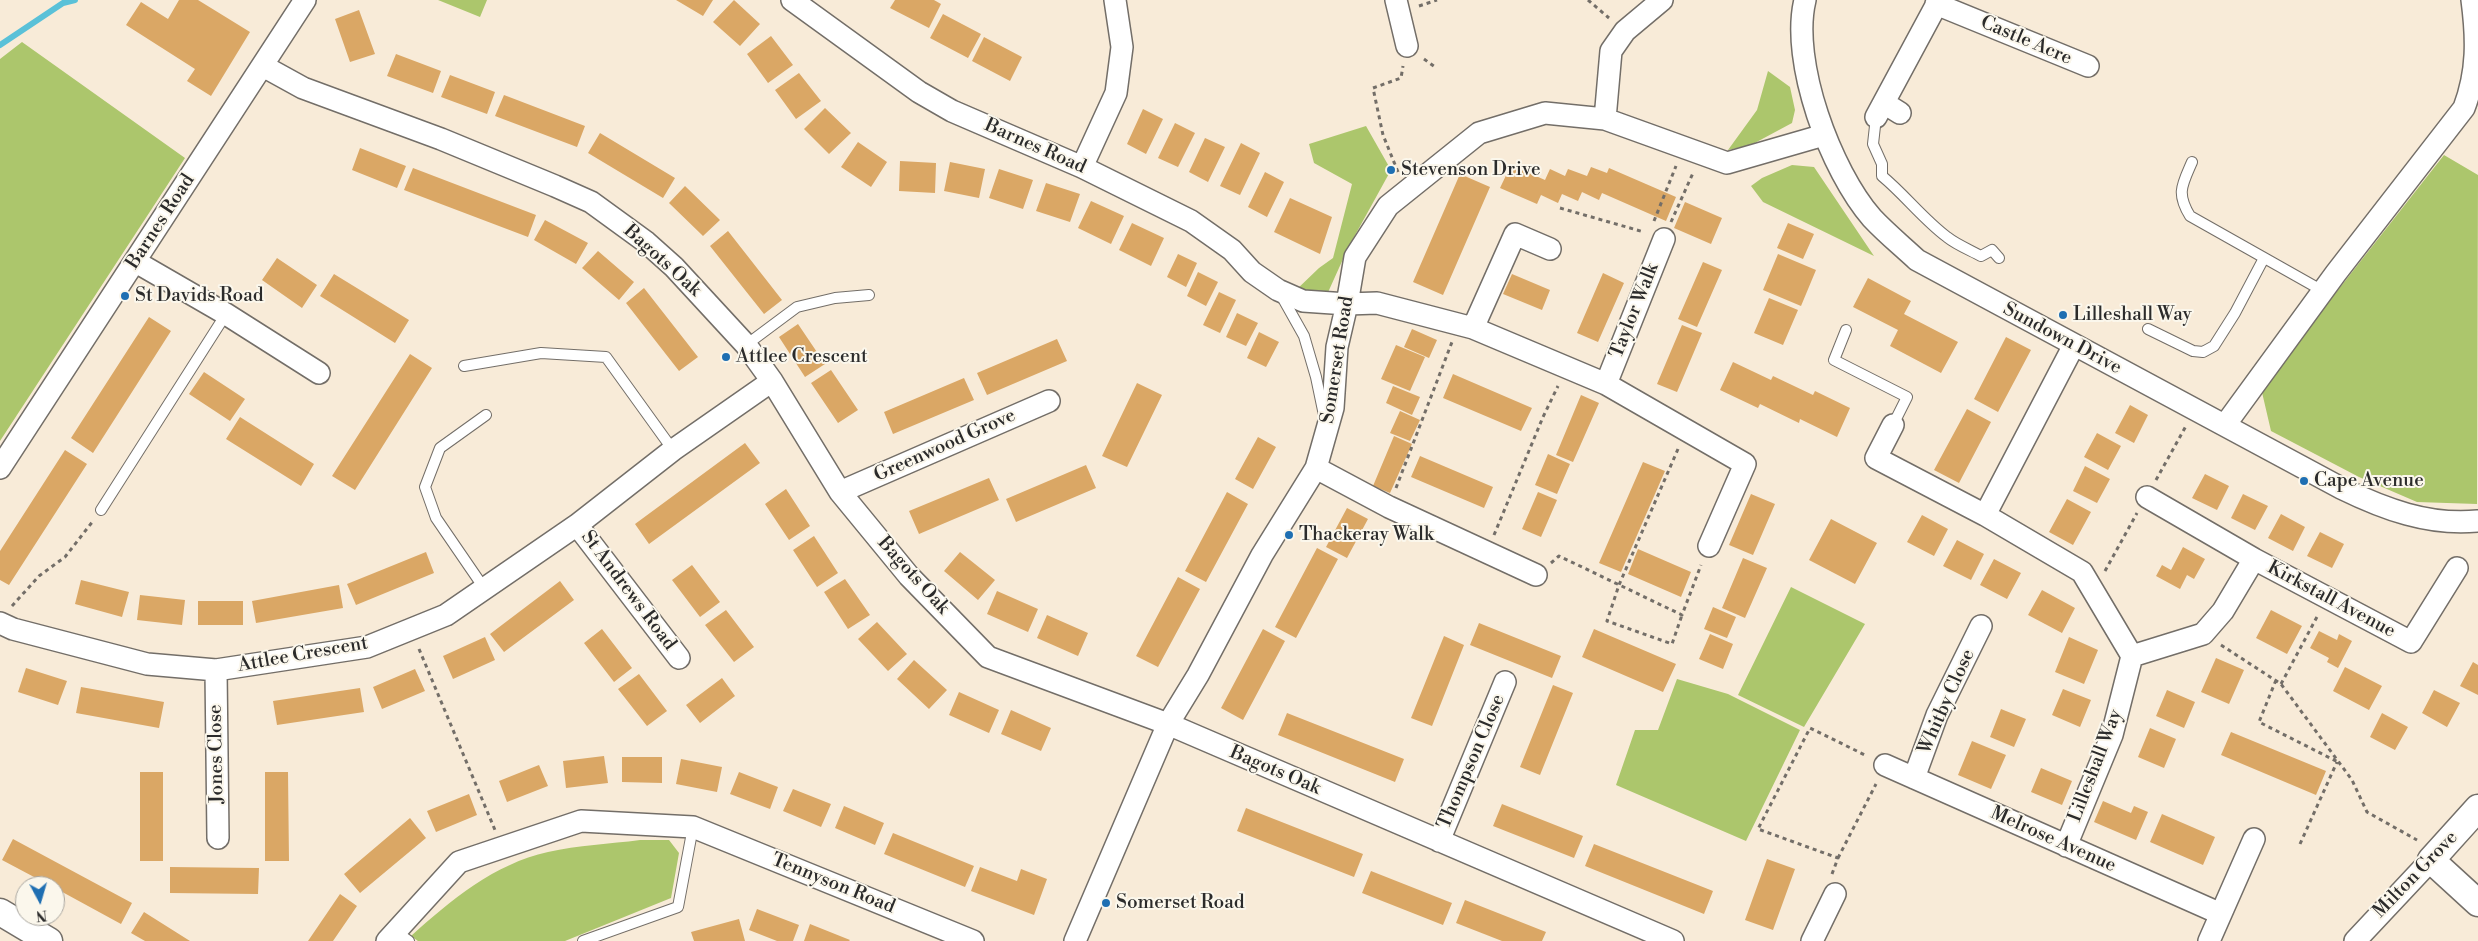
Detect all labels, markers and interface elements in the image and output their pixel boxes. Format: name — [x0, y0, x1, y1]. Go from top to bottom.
street label: Castle Acre — [1977, 12, 2075, 70]
street label: Barnes Road — [981, 114, 1089, 180]
place label: Stevenson Drive — [1401, 159, 1541, 181]
marker: Stevenson Drive — [1385, 164, 1397, 176]
street label: Barnes Road — [122, 170, 200, 274]
street label: Bagots Oak — [618, 220, 706, 302]
street label: Taylor Walk — [1606, 260, 1664, 362]
place label: St Davids Road — [135, 285, 264, 307]
marker: St Davids Road — [119, 290, 131, 302]
street label: Somerset Road — [1317, 295, 1359, 425]
street label: Sundown Drive — [1999, 298, 2125, 380]
place label: Lilleshall Way — [2073, 304, 2192, 326]
marker: Lilleshall Way — [2057, 309, 2069, 321]
place label: Attlee Crescent — [736, 346, 868, 368]
marker: Attlee Crescent — [720, 351, 732, 363]
street label: Greenwood Grove — [871, 405, 1019, 487]
place label: Cape Avenue — [2314, 470, 2424, 492]
marker: Cape Avenue — [2298, 475, 2310, 487]
place label: Thackeray Walk — [1299, 524, 1434, 546]
street label: St Andrews Road — [576, 527, 680, 655]
marker: Thackeray Walk — [1283, 529, 1295, 541]
street label: Bagots Oak — [872, 532, 954, 620]
street label: Kirkstall Avenue — [2263, 557, 2399, 643]
street label: Attlee Crescent — [236, 632, 370, 678]
street label: Whitby Close — [1914, 646, 1980, 758]
street label: Thompson Close — [1433, 691, 1511, 833]
street label: Jones Close — [205, 704, 229, 804]
street label: Lilleshall Way — [2064, 706, 2128, 826]
street label: Bagots Oak — [1226, 742, 1324, 800]
street label: Melrose Avenue — [1987, 802, 2119, 878]
street label: Milton Grove — [2369, 827, 2463, 923]
street label: Tennyson Road — [768, 849, 898, 919]
north arrow — [15, 876, 65, 926]
place label: Somerset Road — [1116, 892, 1245, 914]
marker: Somerset Road — [1100, 897, 1112, 909]
text: N — [35, 905, 48, 924]

